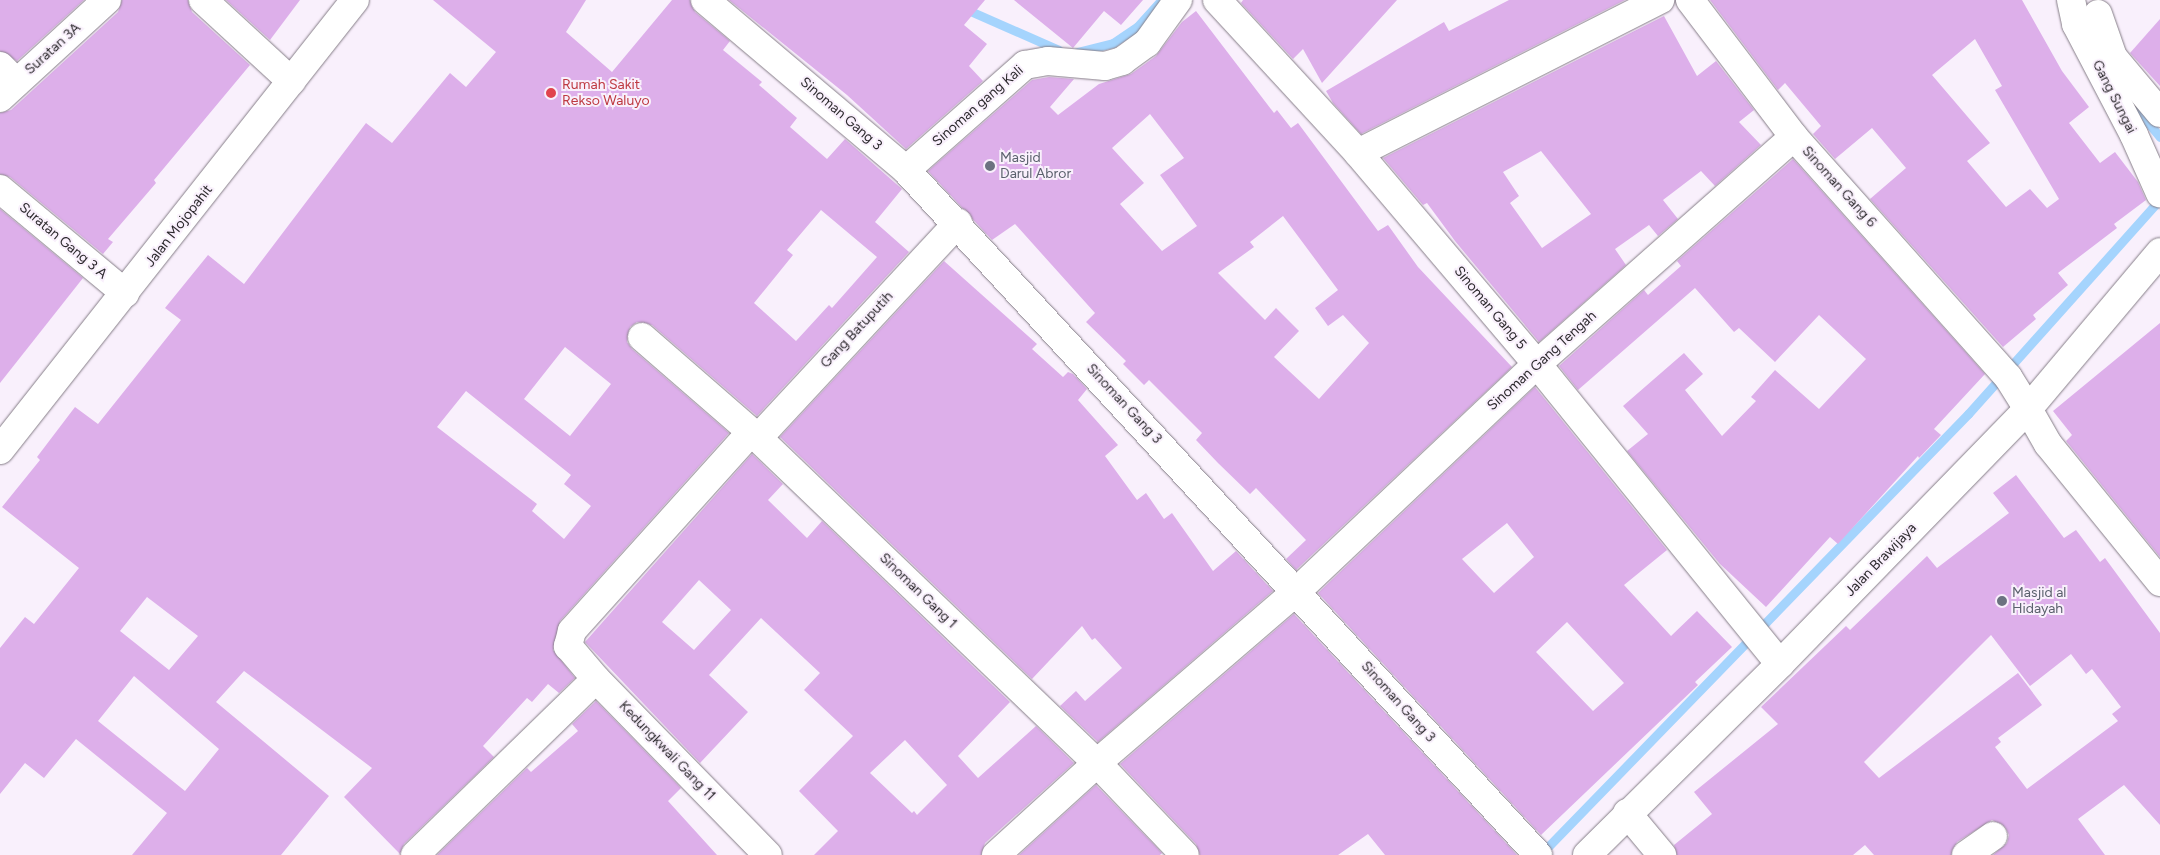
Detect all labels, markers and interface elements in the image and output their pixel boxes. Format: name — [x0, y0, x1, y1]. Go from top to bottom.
street label: Suratan 3A — [22, 20, 84, 78]
street label: Gang Sungai — [2088, 58, 2140, 136]
street label: Sinoman gang Kali — [929, 62, 1027, 150]
street label: Sinoman Gang 3 — [797, 74, 885, 154]
place label: Rumah Sakit Rekso Waluyo — [562, 77, 650, 110]
marker: Rumah Sakit Rekso Waluyo — [544, 86, 558, 100]
street label: Sinoman Gang 6 — [1798, 143, 1880, 231]
place label: Masjid Darul Abror — [1000, 150, 1071, 182]
marker: Masjid Darul Abror — [984, 160, 996, 172]
street label: Jalan Mojopahit — [142, 182, 216, 270]
street label: Suratan Gang 3 A — [16, 199, 110, 283]
street label: Sinoman Gang 5 — [1450, 263, 1530, 353]
street label: Gang Batuputih — [817, 288, 897, 372]
street label: Sinoman Gang Tengah — [1484, 308, 1600, 414]
street label: Sinoman Gang 3 — [1083, 361, 1165, 447]
street label: Jalan Brawijaya — [1842, 520, 1920, 600]
street label: Sinoman Gang 1 — [876, 550, 960, 632]
place label: Masjid al Hidayah — [2012, 585, 2066, 618]
marker: Masjid al Hidayah — [1996, 595, 2008, 607]
street label: Sinoman Gang 3 — [1357, 658, 1439, 746]
street label: Kedungkwali Gang 11 — [615, 698, 719, 804]

